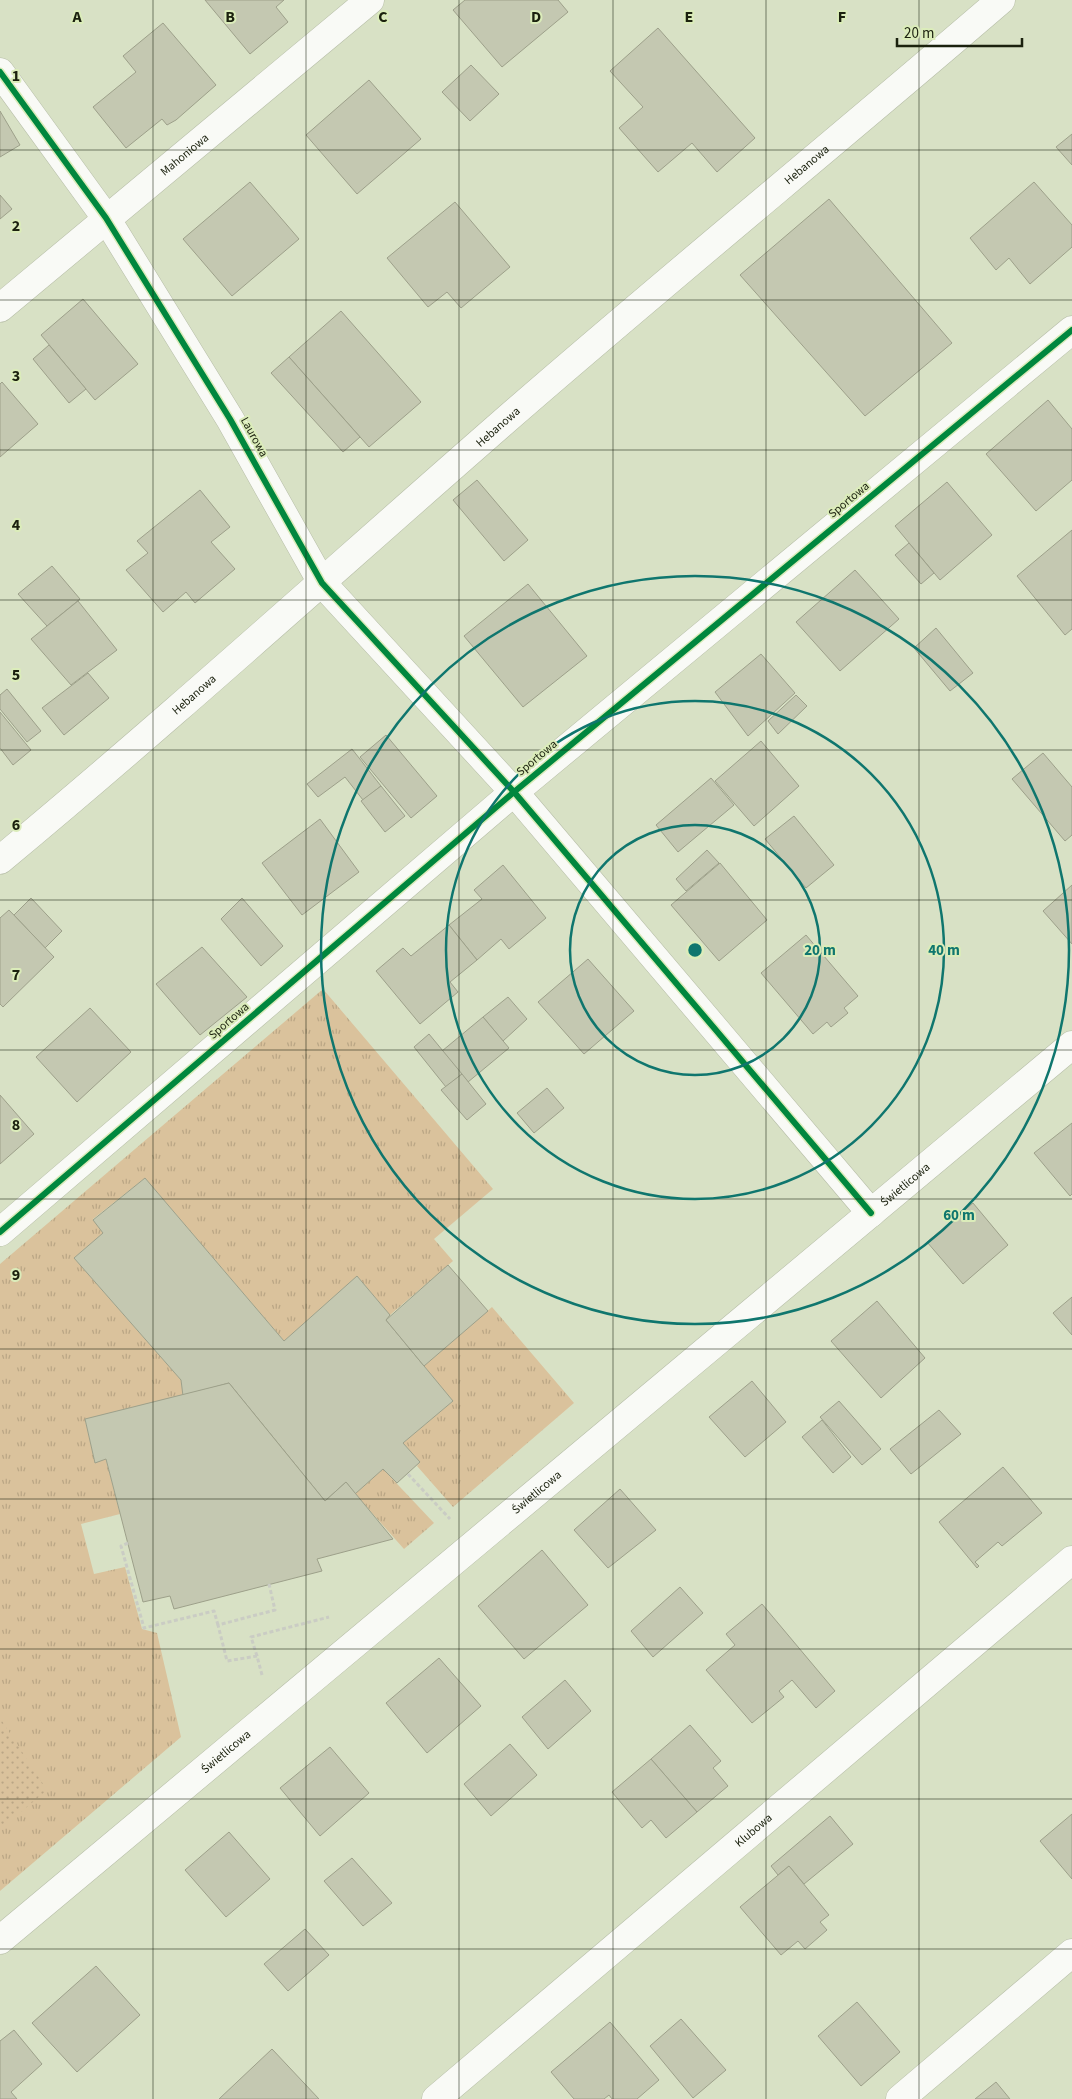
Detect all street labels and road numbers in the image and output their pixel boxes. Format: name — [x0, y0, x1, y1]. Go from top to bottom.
street label: Mahoniowa — [157, 129, 212, 180]
street label: Hebanowa — [781, 141, 833, 189]
street label: Hebanowa — [472, 403, 524, 451]
street label: Laurowa — [236, 414, 272, 460]
street label: Sportowa — [825, 478, 873, 522]
street label: Hebanowa — [168, 670, 220, 719]
street label: Sportowa — [513, 736, 561, 780]
street label: Sportowa — [205, 999, 253, 1043]
street label: Świetlicowa — [876, 1159, 934, 1210]
street label: Świetlicowa — [508, 1466, 565, 1518]
street label: Świetlicowa — [197, 1726, 254, 1777]
street label: Klubowa — [731, 1809, 776, 1851]

